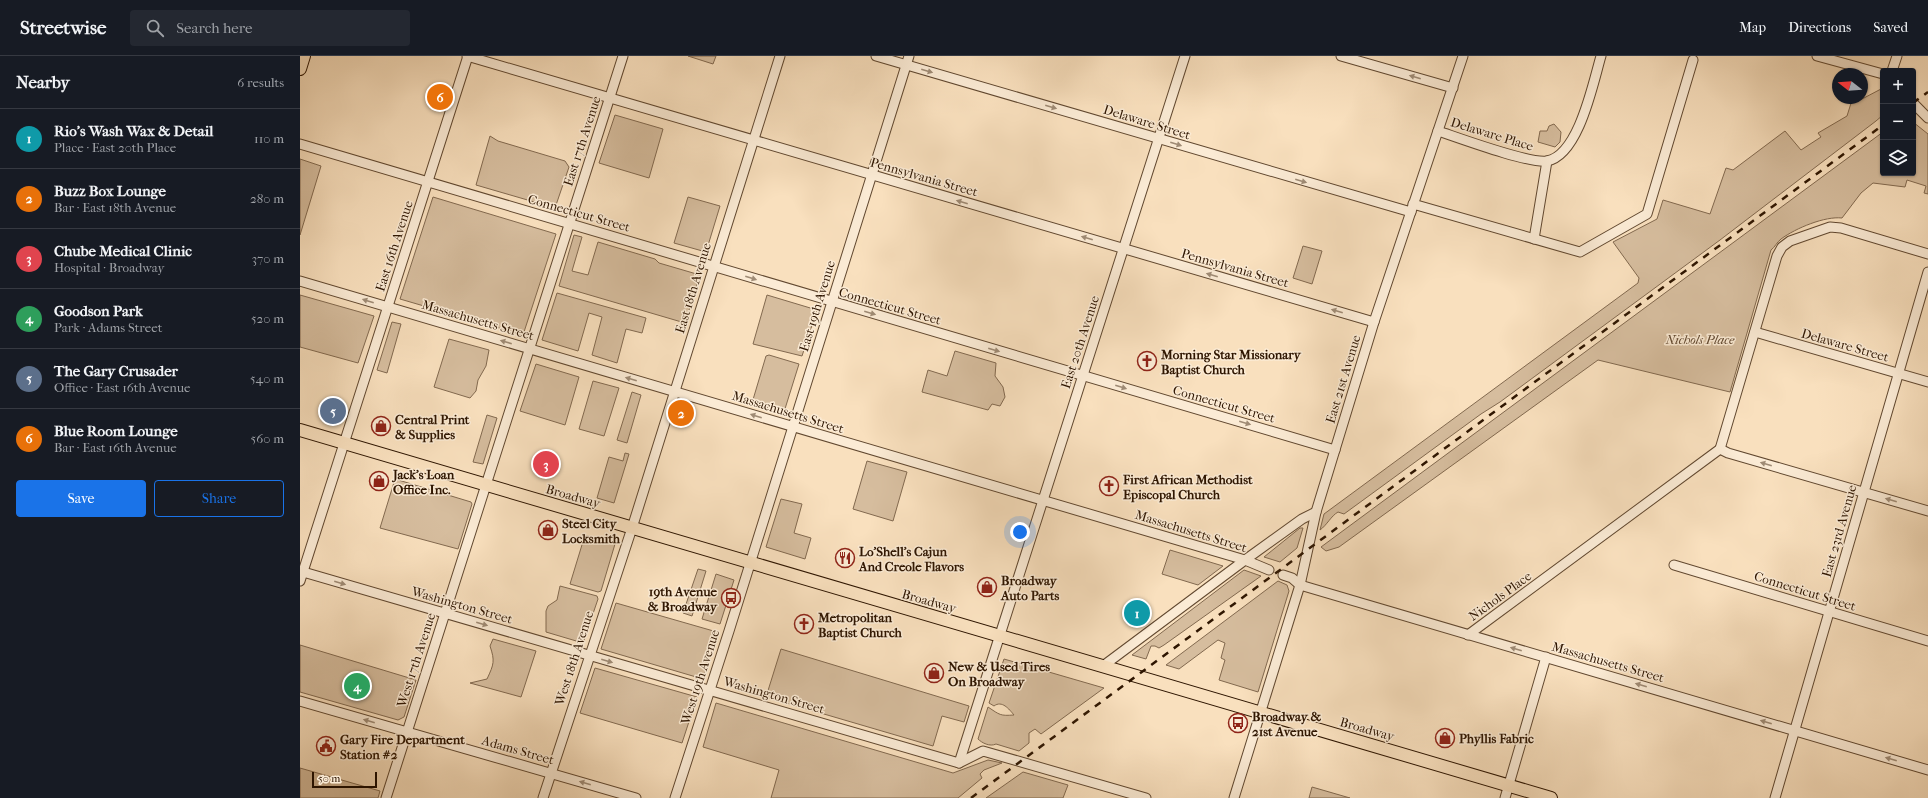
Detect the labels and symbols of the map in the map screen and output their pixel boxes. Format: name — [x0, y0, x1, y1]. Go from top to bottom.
one-way arrow — [921, 68, 933, 74]
north arrow — [1832, 68, 1868, 104]
one-way arrow — [1409, 74, 1421, 80]
pin: 6 — [427, 82, 453, 112]
street label: East 17th Avenue — [560, 94, 604, 188]
street label: Delaware Street — [1102, 102, 1193, 142]
one-way arrow — [1045, 105, 1058, 111]
street label: Delaware Place — [1449, 114, 1536, 154]
one-way arrow — [1171, 141, 1183, 147]
street label: Pennsylvania Street — [869, 154, 980, 200]
one-way arrow — [1295, 178, 1307, 184]
street label: Connecticut Street — [526, 191, 632, 235]
street label: East 16th Avenue — [372, 198, 416, 293]
one-way arrow — [956, 199, 968, 205]
one-way arrow — [1081, 235, 1093, 241]
street label: East 18th Avenue — [672, 240, 714, 335]
street label: Pennsylvania Street — [1180, 245, 1291, 291]
street label: East 19th Avenue — [796, 258, 838, 353]
one-way arrow — [1206, 272, 1218, 278]
one-way arrow — [745, 275, 757, 281]
street label: Connecticut Street — [837, 284, 943, 328]
street label: East 20th Avenue — [1058, 293, 1102, 390]
street label: Massachusetts Street — [420, 297, 536, 343]
one-way arrow — [362, 298, 374, 304]
one-way arrow — [1331, 308, 1343, 314]
one-way arrow — [864, 310, 876, 316]
street label: Delaware Street — [1800, 325, 1891, 365]
street label: East 21st Avenue — [1322, 332, 1364, 425]
park label: Nichols Place — [1665, 332, 1735, 347]
one-way arrow — [500, 339, 512, 345]
one-way arrow — [989, 347, 1001, 353]
place label: Morning Star Missionary Baptist Church — [1160, 347, 1302, 378]
church icon: Morning Star Missionary Baptist Church — [1136, 350, 1158, 372]
one-way arrow — [625, 376, 637, 382]
street label: Connecticut Street — [1171, 382, 1277, 426]
one-way arrow — [1115, 384, 1127, 390]
street label: Massachusetts Street — [730, 388, 846, 436]
pin: 5 — [320, 396, 346, 426]
pin: 2 — [668, 398, 694, 428]
place label: Central Print & Supplies — [395, 412, 470, 443]
one-way arrow — [749, 413, 761, 419]
shop icon: Central Print & Supplies — [370, 415, 392, 437]
one-way arrow — [1239, 421, 1251, 427]
pin: 3 — [533, 449, 559, 479]
one-way arrow — [1759, 461, 1771, 467]
place label: Jack's Loan Office Inc. — [391, 467, 455, 497]
shop icon: Jack's Loan Office Inc. — [368, 470, 390, 492]
place label: First African Methodist Episcopal Church — [1122, 472, 1253, 503]
church icon: First African Methodist Episcopal Church — [1098, 475, 1120, 497]
street label: Broadway — [544, 481, 603, 511]
street label: East 23rd Avenue — [1819, 483, 1860, 579]
one-way arrow — [1884, 497, 1896, 503]
street label: Massachusetts Street — [1133, 507, 1249, 555]
place label: Steel City Locksmith — [562, 516, 621, 546]
shop icon: Steel City Locksmith — [537, 519, 559, 541]
your location — [1010, 522, 1030, 542]
place label: Lo'Shell's Cajun And Creole Flavors — [858, 544, 964, 574]
restaurant icon: Lo'Shell's Cajun And Creole Flavors — [834, 547, 856, 569]
street label: Nichols Place — [1466, 568, 1535, 624]
street label: Connecticut Street — [1752, 568, 1858, 614]
place label: Broadway Auto Parts — [1000, 573, 1060, 603]
shop icon: Broadway Auto Parts — [976, 576, 998, 598]
one-way arrow — [335, 580, 347, 586]
street label: Washington Street — [409, 583, 515, 627]
place label: 19th Avenue & Broadway — [648, 584, 718, 615]
street label: Broadway — [900, 586, 959, 616]
bus stop icon: 19th Avenue & Broadway — [720, 587, 742, 609]
pin: 1 — [1124, 598, 1150, 628]
street label: West 18th Avenue — [551, 608, 597, 708]
street label: West 17th Avenue — [393, 610, 438, 710]
place label: Metropolitan Baptist Church — [817, 610, 903, 641]
church icon: Metropolitan Baptist Church — [793, 613, 815, 635]
one-way arrow — [476, 621, 488, 627]
street label: West 19th Avenue — [677, 627, 723, 727]
street label: Massachusetts Street — [1550, 639, 1666, 685]
one-way arrow — [1510, 646, 1522, 652]
one-way arrow — [600, 658, 613, 664]
place label: New & Used Tires On Broadway — [948, 659, 1050, 690]
shop icon: New & Used Tires On Broadway — [923, 662, 945, 684]
pin: 4 — [344, 671, 370, 701]
street label: Washington Street — [721, 673, 827, 717]
one-way arrow — [1635, 682, 1647, 688]
place label: Broadway & 21st Avenue — [1252, 709, 1322, 739]
bus stop icon: Broadway & 21st Avenue — [1227, 712, 1249, 734]
street label: Broadway — [1338, 714, 1397, 744]
one-way arrow — [363, 718, 375, 724]
one-way arrow — [1760, 719, 1772, 725]
shop icon: Phyllis Fabric — [1434, 727, 1456, 749]
place label: Phyllis Fabric — [1459, 731, 1534, 747]
place label: Gary Fire Department Station #2 — [340, 732, 465, 762]
street label: Adams Street — [479, 732, 556, 768]
public building icon: Gary Fire Department Station #2 — [315, 735, 337, 757]
one-way arrow — [1884, 756, 1896, 762]
scale bar — [312, 770, 377, 789]
one-way arrow — [579, 780, 591, 786]

